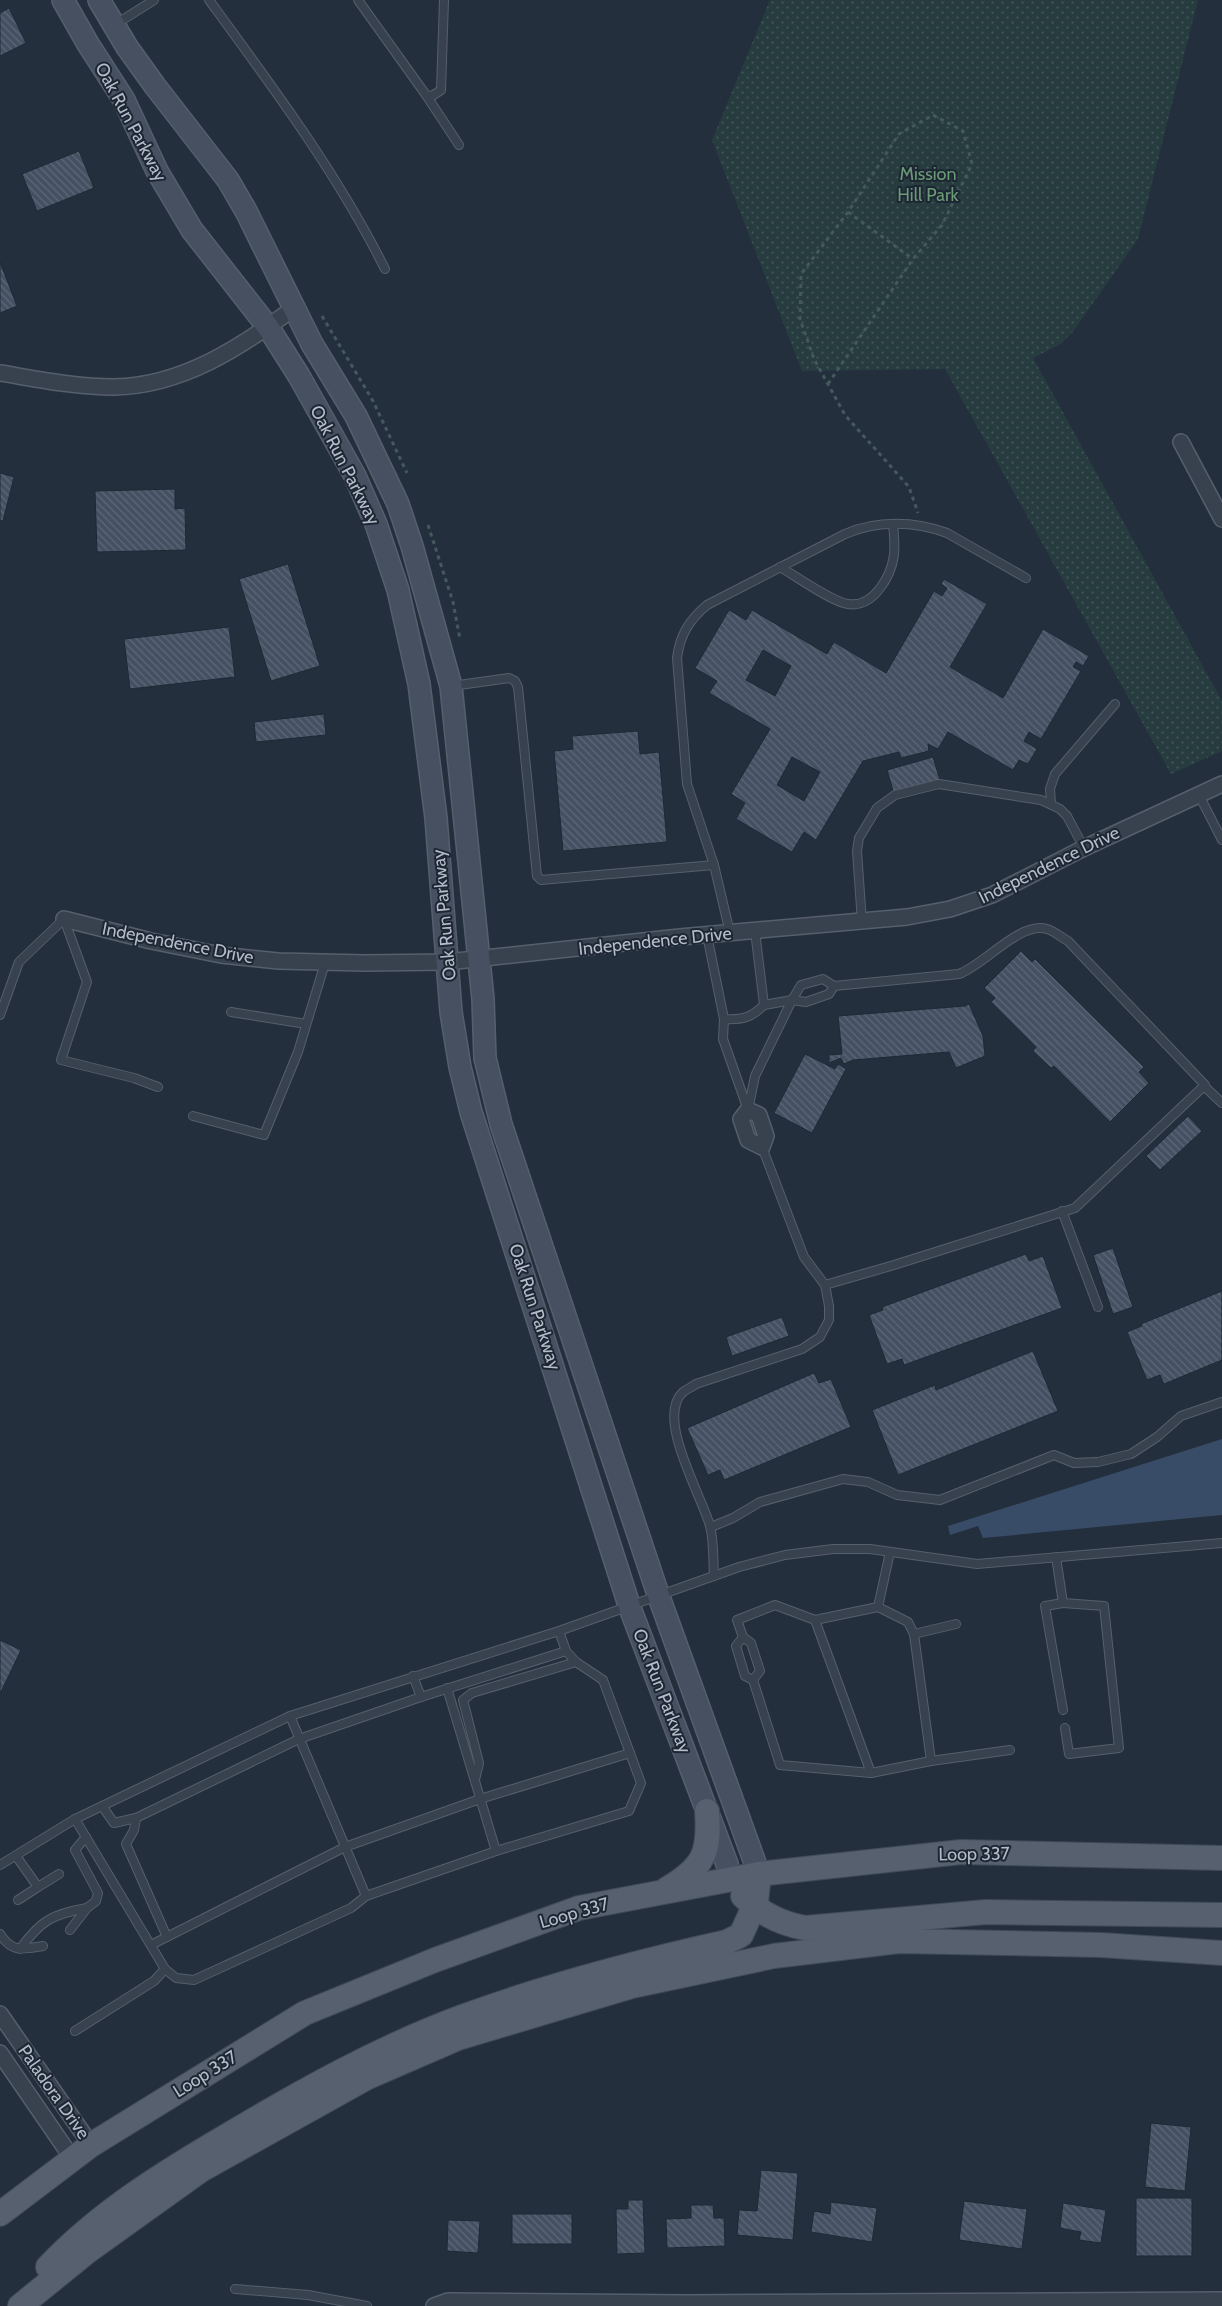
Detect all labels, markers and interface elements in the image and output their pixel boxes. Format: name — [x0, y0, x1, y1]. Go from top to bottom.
street label: Oak Run Parkway — [90, 59, 172, 185]
park label: Mission Hill Park — [897, 163, 960, 206]
street label: Oak Run Parkway — [305, 401, 385, 529]
street label: Independence Drive — [975, 821, 1123, 909]
street label: Oak Run Parkway — [427, 849, 461, 981]
street label: Independence Drive — [100, 918, 256, 968]
street label: Independence Drive — [577, 922, 733, 960]
street label: Oak Run Parkway — [504, 1241, 566, 1373]
street label: Oak Run Parkway — [628, 1626, 696, 1756]
street label: Loop 337 — [938, 1842, 1010, 1866]
street label: Loop 337 — [537, 1893, 611, 1933]
street label: Paladora Drive — [13, 2041, 95, 2143]
street label: Loop 337 — [169, 2046, 241, 2102]

